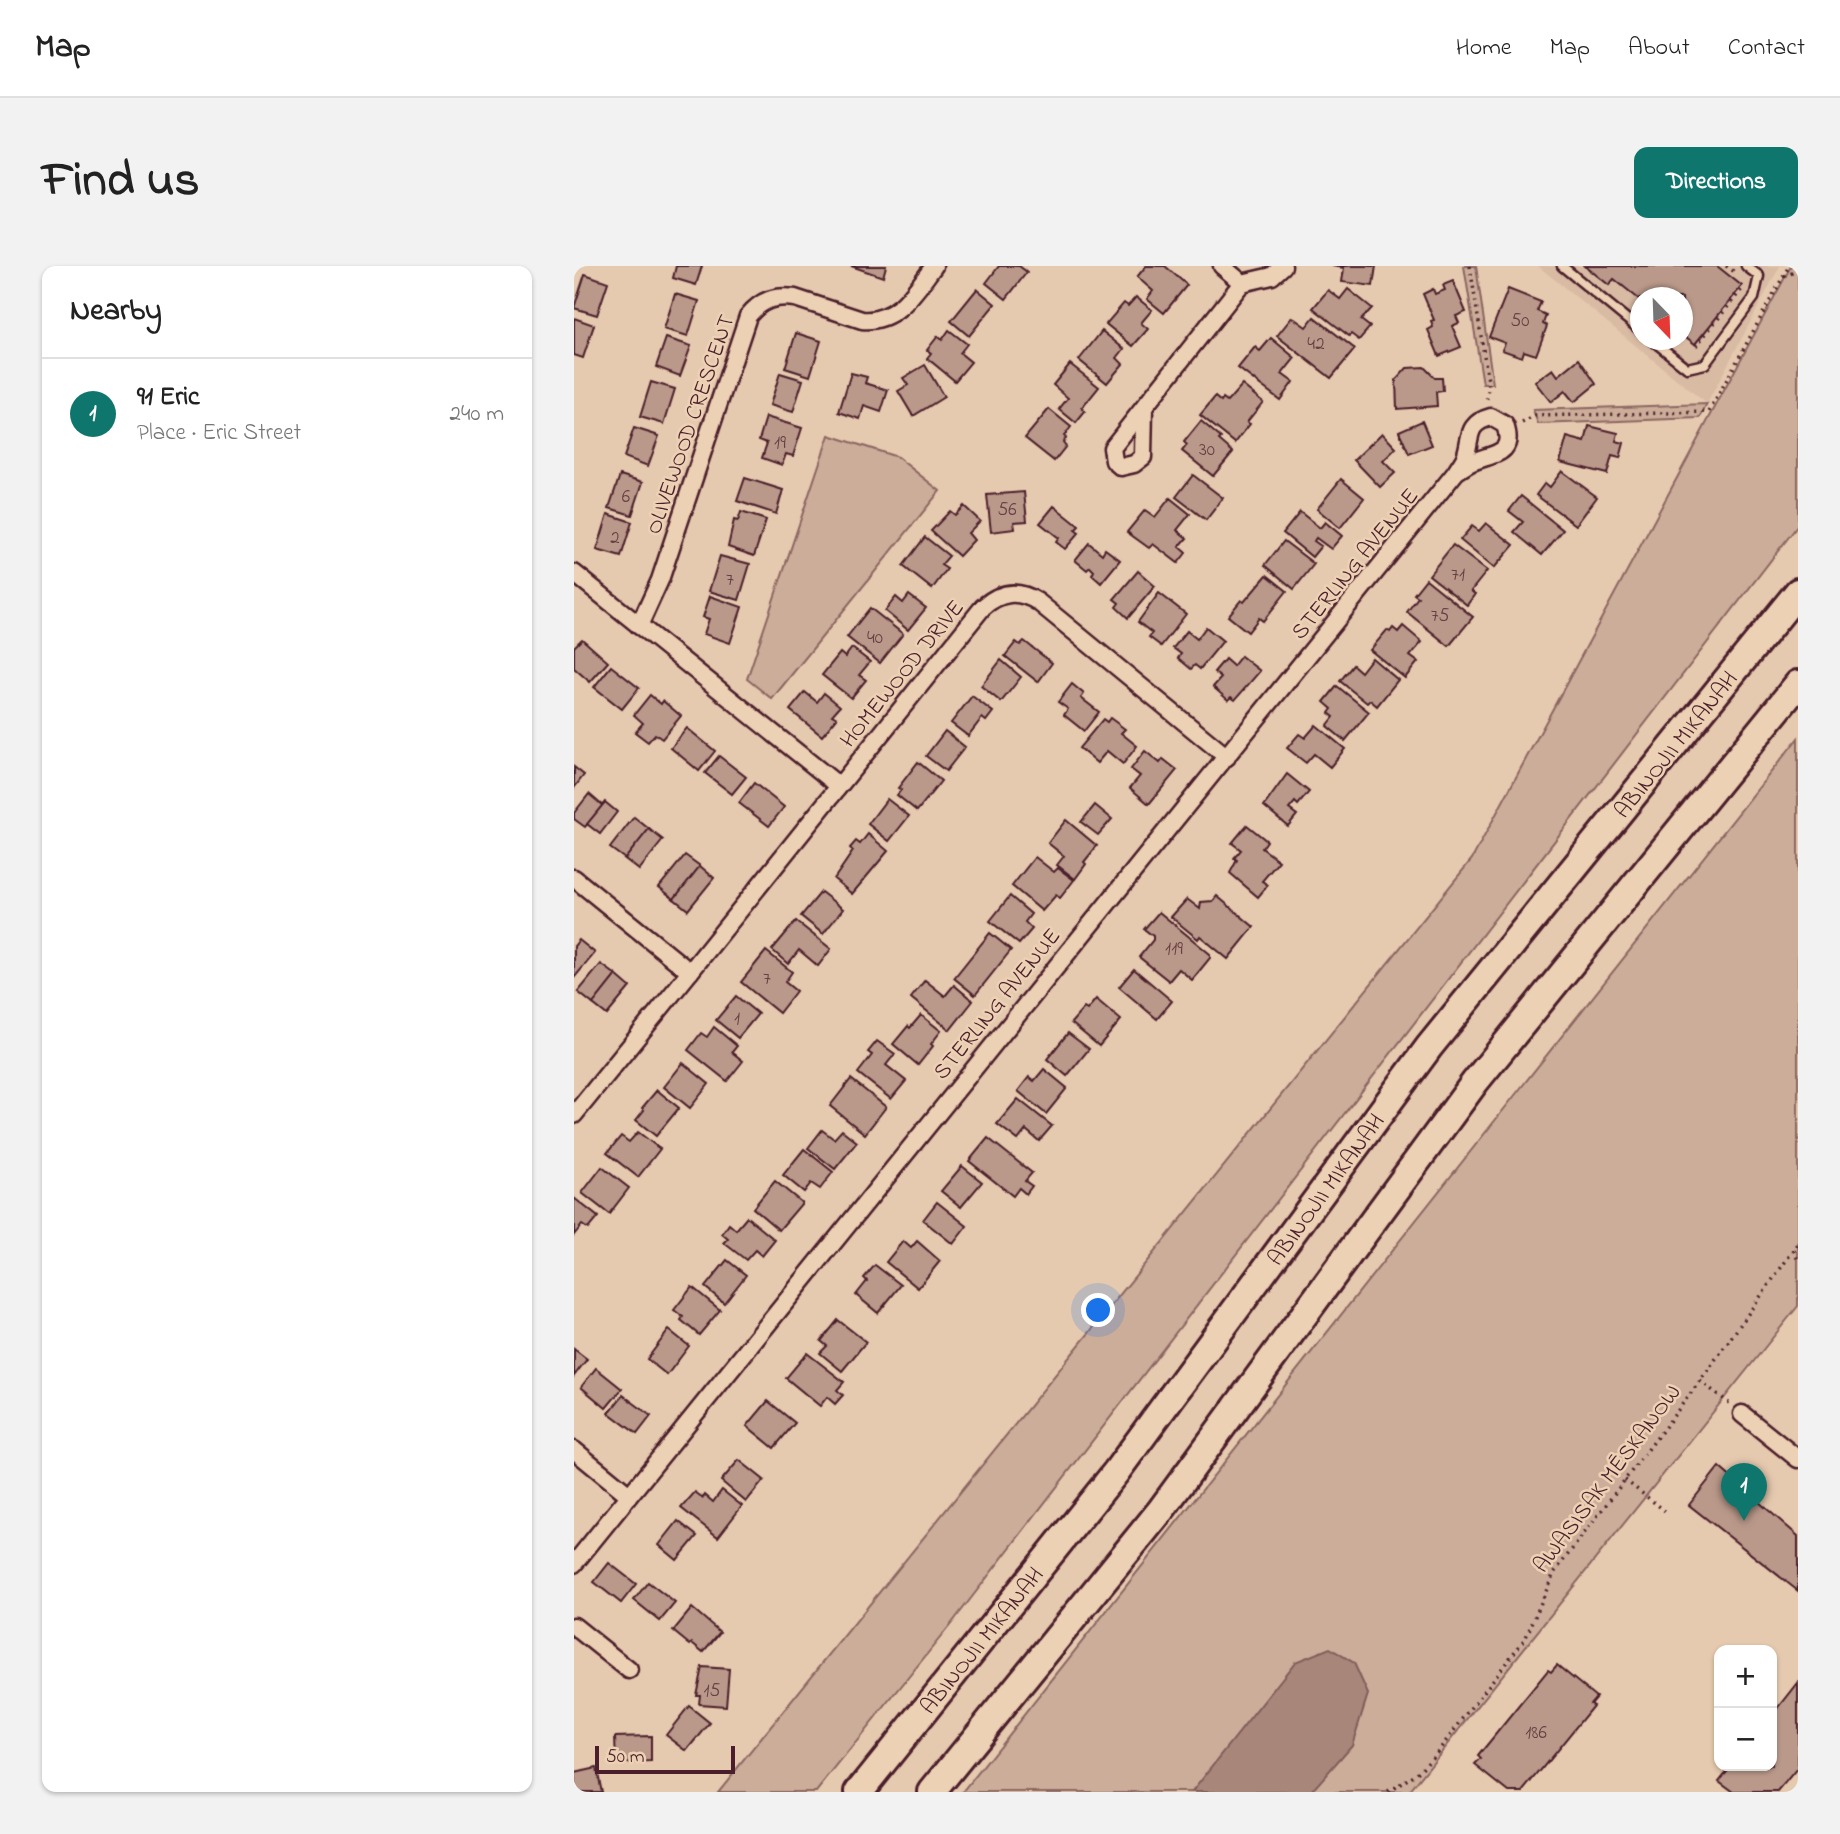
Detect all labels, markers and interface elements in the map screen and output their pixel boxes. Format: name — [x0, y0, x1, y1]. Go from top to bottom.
text: Map — [35, 24, 91, 72]
text: Home — [1456, 31, 1512, 66]
text: Map — [1550, 31, 1590, 66]
text: About — [1628, 31, 1690, 66]
text: Contact — [1728, 31, 1805, 66]
text: Find us — [42, 146, 199, 218]
button: Directions — [1634, 147, 1798, 218]
north arrow — [1630, 287, 1693, 350]
text: Nearby — [70, 290, 162, 334]
house number: 50 — [1510, 308, 1530, 335]
street label: OLIVEWOOD CRESCENT — [638, 310, 744, 539]
house number: 42 — [1307, 331, 1325, 358]
text: 91 Eric — [137, 379, 200, 417]
text: 1 — [89, 398, 97, 431]
text: 240 m — [450, 398, 504, 431]
text: Place · Eric Street — [137, 417, 301, 450]
house number: 19 — [774, 430, 786, 457]
house number: 30 — [1199, 437, 1215, 464]
street label: STERLING AVENUE — [1284, 481, 1428, 648]
house number: 6 — [622, 484, 630, 511]
house number: 56 — [997, 497, 1017, 524]
house number: 2 — [610, 525, 620, 552]
house number: 71 — [1451, 562, 1465, 589]
house number: 7 — [726, 567, 734, 594]
street label: HOMEWOOD DRIVE — [833, 593, 973, 756]
house number: 75 — [1431, 603, 1449, 630]
house number: 40 — [867, 625, 883, 652]
street label: ABINOJII MIKANAH — [1607, 665, 1747, 826]
street label: STERLING AVENUE — [926, 921, 1070, 1088]
house number: 119 — [1165, 936, 1183, 963]
house number: 7 — [763, 966, 771, 993]
house number: 1 — [734, 1006, 740, 1033]
street label: ABINOJII MIKANAH — [1260, 1107, 1394, 1273]
your location — [1081, 1293, 1115, 1327]
street label: AWASISAK MĒSKANOW — [1526, 1378, 1690, 1581]
pin: 1 — [1721, 1463, 1767, 1521]
street label: ABINOJII MIKANAH — [913, 1561, 1053, 1722]
map controls — [1714, 1645, 1777, 1771]
button: + — [1714, 1645, 1777, 1708]
house number: 15 — [704, 1678, 721, 1705]
button: − — [1714, 1708, 1777, 1771]
house number: 186 — [1525, 1720, 1547, 1747]
scale bar — [595, 1743, 735, 1775]
text: 50 m — [606, 1744, 645, 1771]

